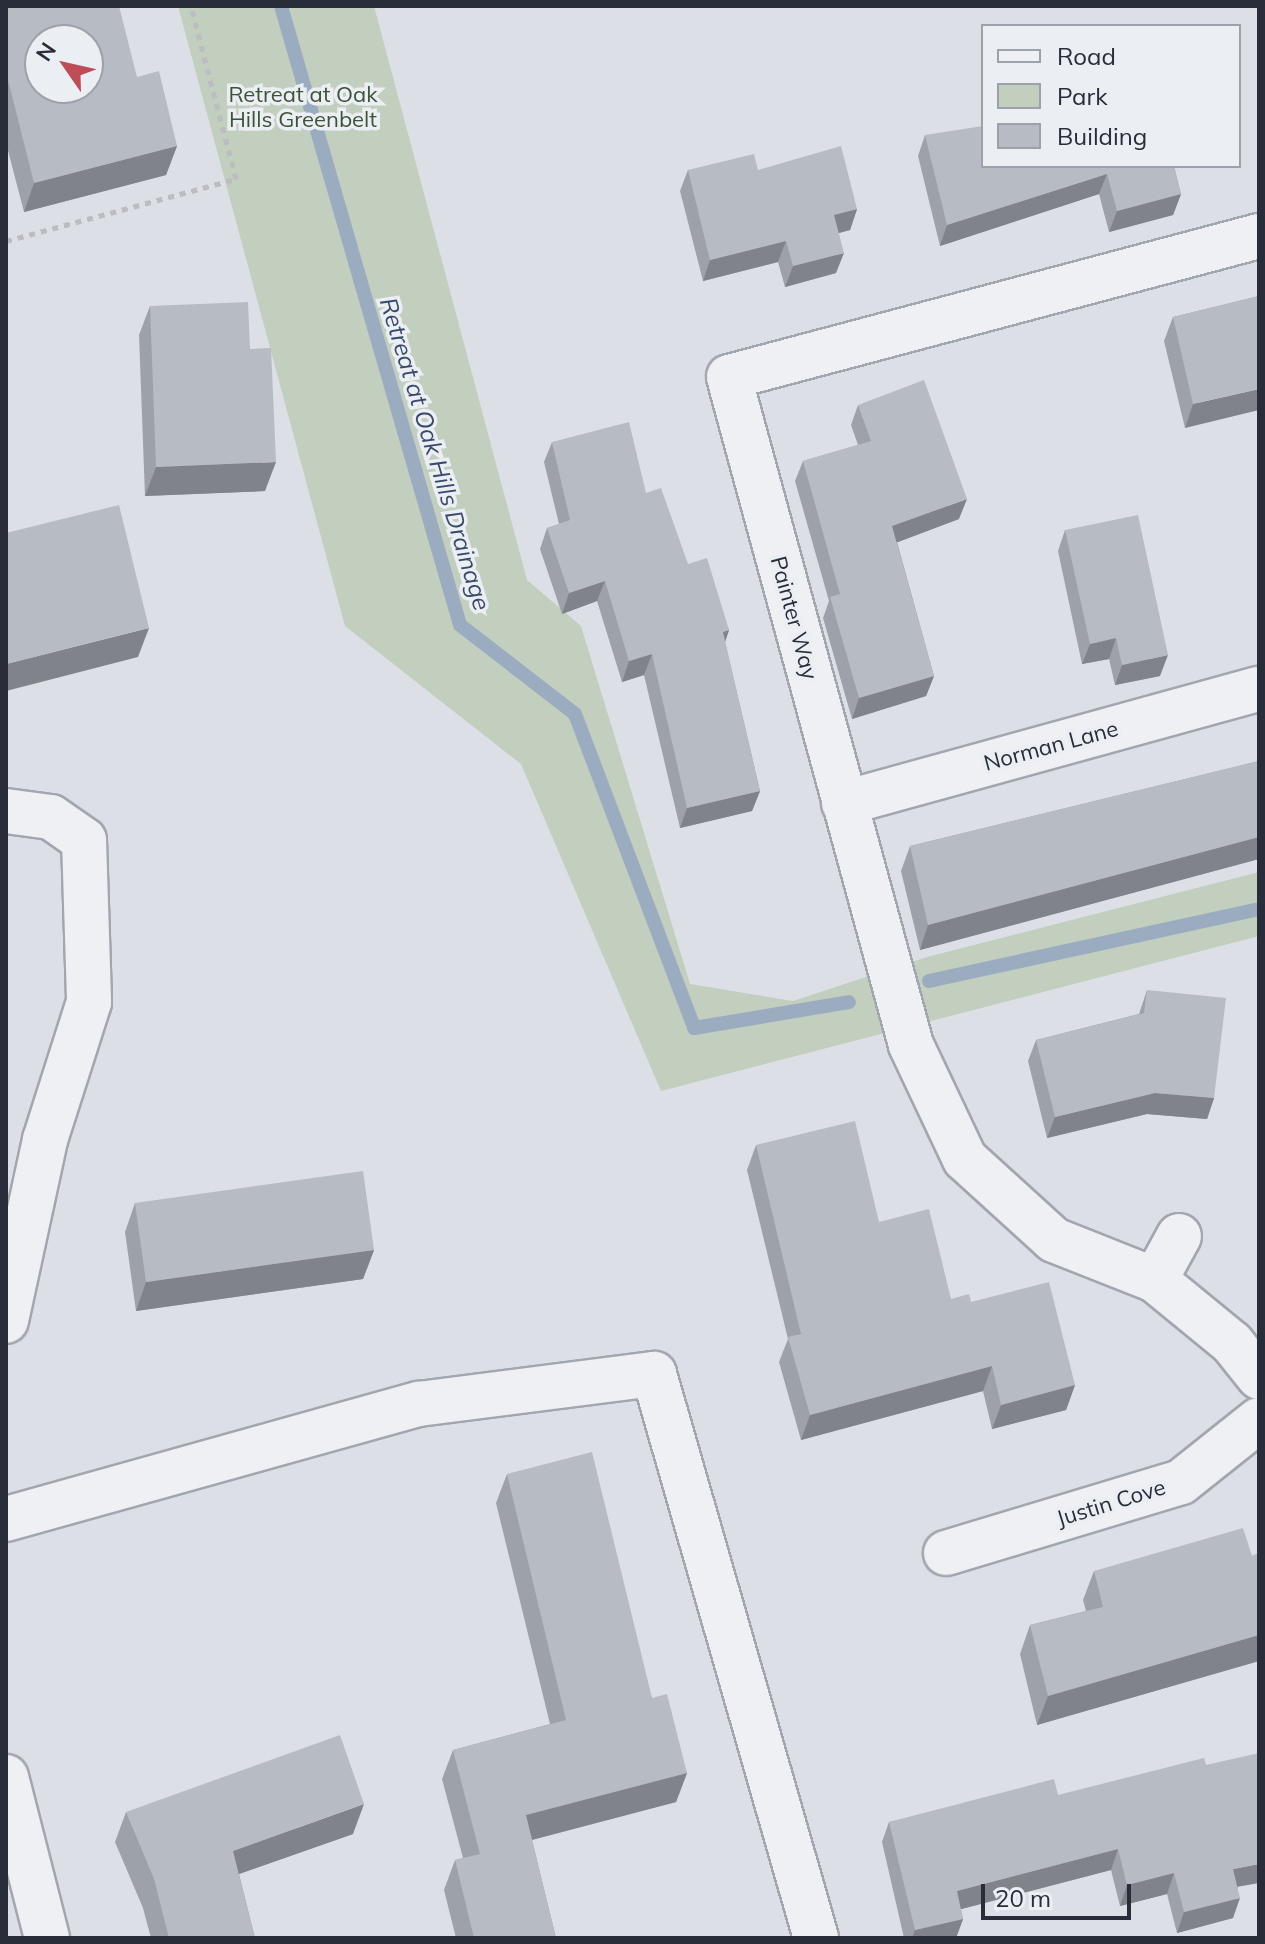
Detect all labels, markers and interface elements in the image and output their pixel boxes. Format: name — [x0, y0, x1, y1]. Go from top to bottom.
north arrow — [24, 24, 104, 104]
legend — [981, 24, 1241, 168]
text: N — [30, 37, 62, 66]
text: Road — [1057, 41, 1116, 71]
park label: Retreat at Oak Hills Greenbelt — [228, 81, 378, 132]
text: Park — [1057, 81, 1108, 111]
text: Building — [1057, 121, 1147, 151]
water label: Retreat at Oak Hills Drainage — [374, 294, 496, 614]
street label: Painter Way — [765, 554, 823, 682]
street label: Norman Lane — [981, 715, 1121, 777]
street label: Justin Cove — [1053, 1474, 1169, 1532]
scale bar — [985, 1868, 1135, 1918]
text: 20 m — [995, 1883, 1051, 1913]

